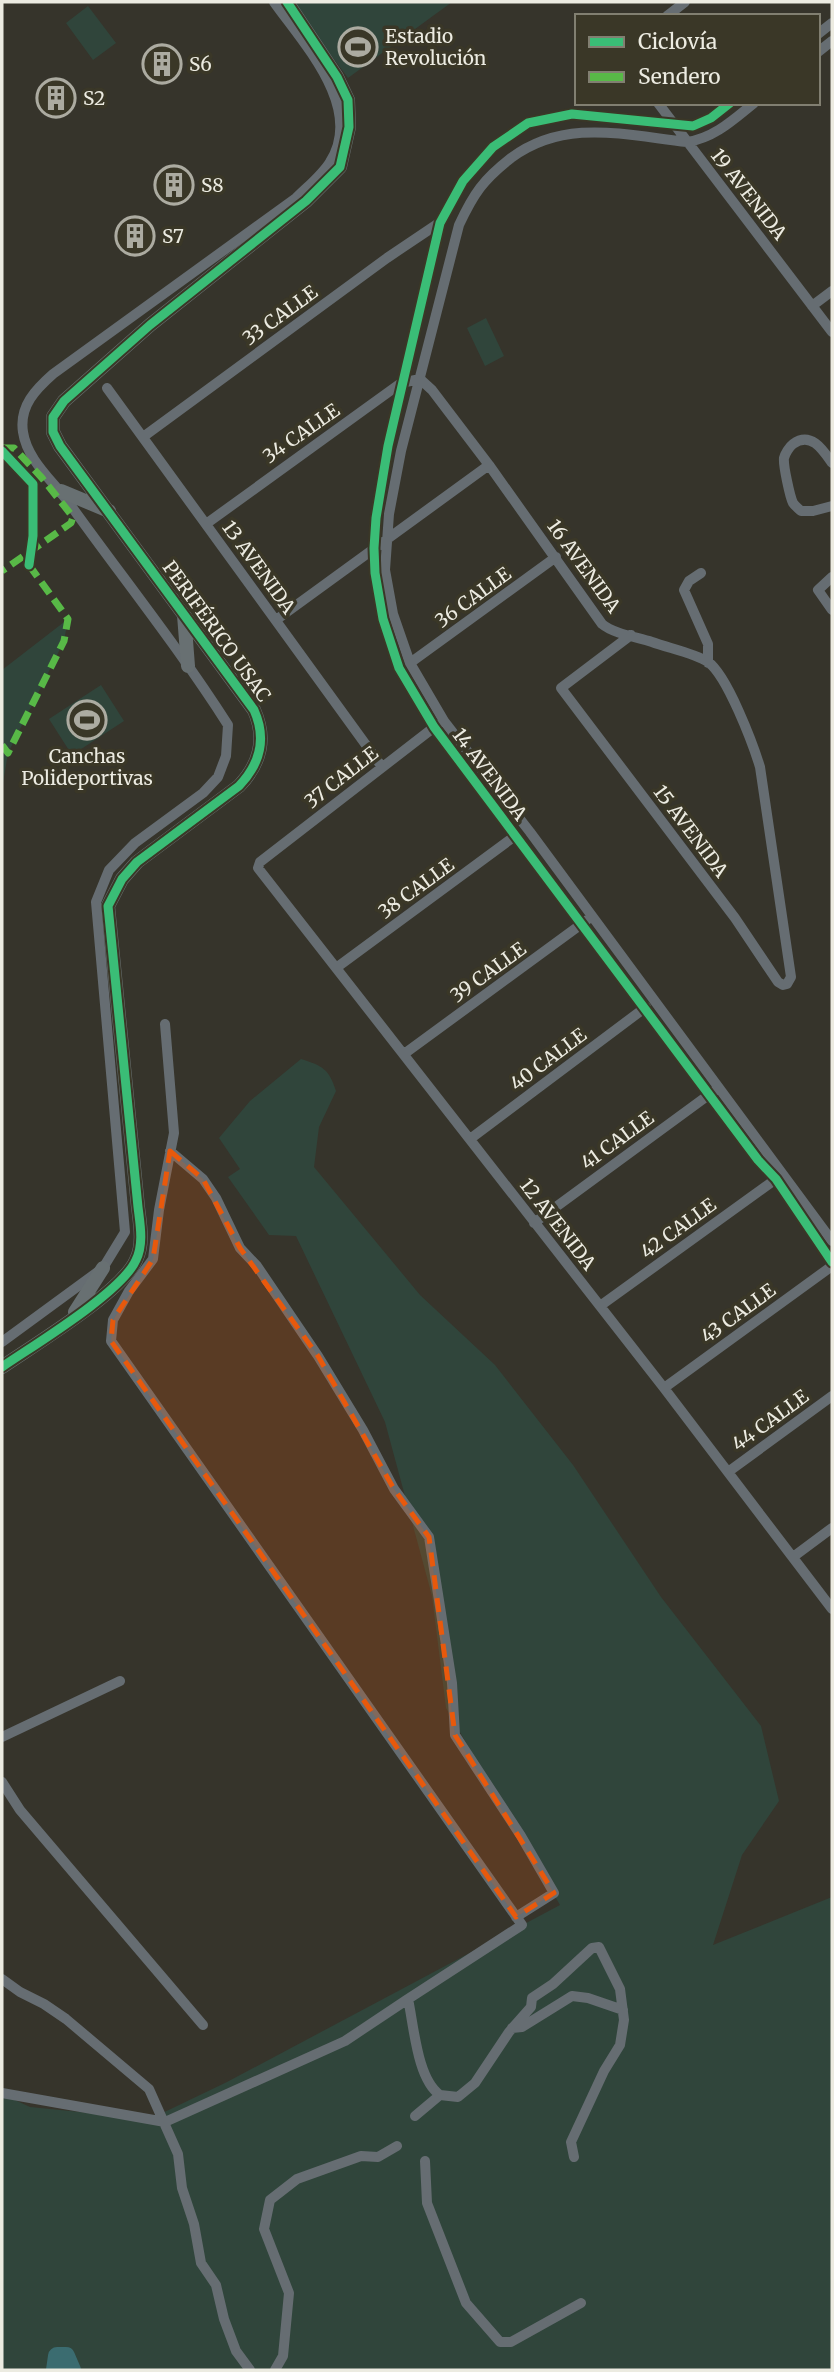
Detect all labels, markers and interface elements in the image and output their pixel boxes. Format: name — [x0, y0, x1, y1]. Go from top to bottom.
legend — [575, 14, 820, 105]
place label: Estadio Revolución — [385, 24, 487, 70]
sports icon: Estadio Revolución — [337, 26, 379, 68]
text: Ciclovía — [638, 28, 717, 55]
building icon: S6 — [141, 43, 183, 85]
place label: S6 — [189, 52, 212, 76]
text: Sendero — [638, 63, 721, 90]
building icon: S2 — [35, 77, 77, 119]
place label: S2 — [83, 86, 105, 110]
street label: 19 AVENIDA — [706, 144, 792, 245]
building icon: S8 — [153, 164, 195, 206]
place label: S8 — [201, 173, 224, 197]
building icon: S7 — [114, 215, 156, 257]
place label: S7 — [162, 224, 184, 248]
street label: 33 CALLE — [238, 280, 322, 350]
street label: 34 CALLE — [258, 398, 344, 468]
street label: 16 AVENIDA — [542, 515, 626, 618]
street label: 13 AVENIDA — [217, 516, 301, 619]
street label: PERIFÉRICO USAC — [158, 556, 276, 706]
street label: 36 CALLE — [430, 562, 516, 632]
sports icon: Canchas Polideportivas — [66, 699, 108, 741]
street label: 14 AVENIDA — [447, 723, 533, 825]
street label: 37 CALLE — [299, 741, 383, 813]
place label: Canchas Polideportivas — [21, 744, 153, 790]
street label: 15 AVENIDA — [649, 780, 734, 882]
street label: 38 CALLE — [374, 853, 458, 923]
street label: 39 CALLE — [446, 937, 530, 1007]
street label: 40 CALLE — [505, 1023, 591, 1095]
street label: 41 CALLE — [576, 1105, 658, 1175]
street label: 12 AVENIDA — [515, 1173, 602, 1275]
street label: 42 CALLE — [635, 1193, 721, 1263]
street label: 43 CALLE — [696, 1278, 780, 1348]
street label: 44 CALLE — [727, 1384, 813, 1456]

